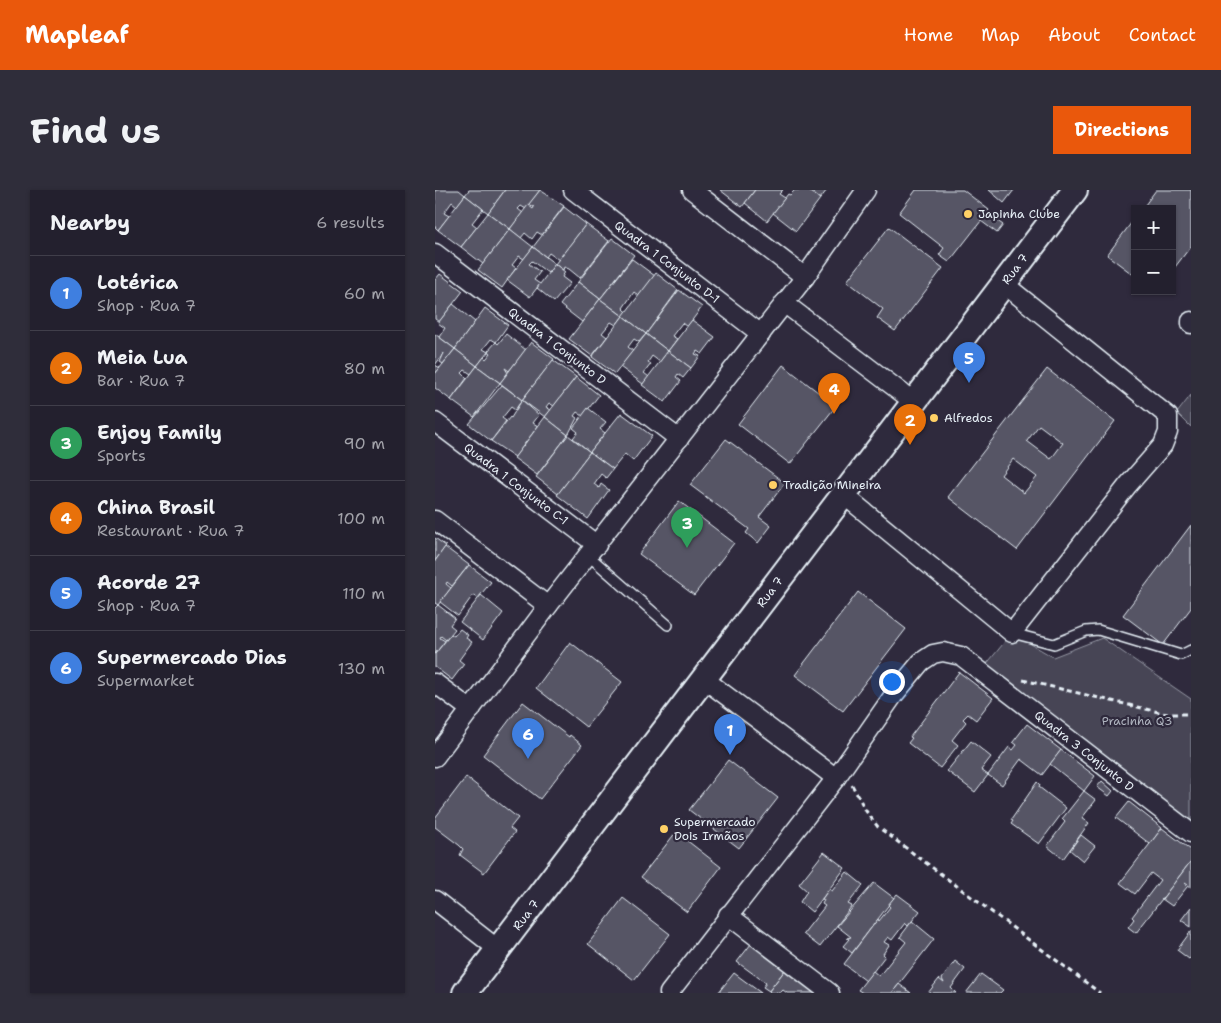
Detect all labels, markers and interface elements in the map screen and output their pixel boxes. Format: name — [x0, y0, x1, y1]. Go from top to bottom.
text: Mapleaf — [25, 19, 129, 51]
text: Home — [904, 23, 953, 47]
text: Map — [981, 23, 1020, 47]
text: About — [1048, 23, 1101, 47]
text: Contact — [1129, 23, 1196, 47]
button: Directions — [1053, 106, 1191, 154]
text: Find us — [30, 107, 161, 154]
map controls — [1131, 205, 1176, 295]
button: + — [1131, 205, 1176, 250]
place label: Japinha Clube — [978, 206, 1060, 222]
marker: Japinha Clube — [962, 208, 974, 220]
text: Nearby — [50, 209, 130, 237]
text: 6 results — [316, 212, 385, 233]
street label: Quadra 1 Conjunto D-1 — [611, 217, 723, 307]
street label: Rua 7 — [998, 250, 1032, 288]
button: − — [1131, 250, 1176, 295]
text: Lotérica — [97, 270, 178, 295]
text: 1 — [62, 283, 70, 304]
text: 60 m — [344, 283, 385, 304]
text: Shop · Rua 7 — [97, 295, 196, 316]
street label: Quadra 1 Conjunto D — [505, 304, 609, 388]
pin: 5 — [953, 342, 985, 383]
text: Meia Lua — [97, 345, 188, 370]
text: 2 — [60, 358, 72, 379]
text: 80 m — [344, 358, 385, 379]
text: Bar · Rua 7 — [97, 370, 185, 391]
pin: 4 — [818, 373, 850, 414]
pin: 2 — [894, 404, 926, 445]
place label: Alfredos — [944, 410, 993, 426]
marker: Alfredos — [928, 412, 940, 424]
text: Enjoy Family — [97, 420, 222, 445]
text: 3 — [60, 433, 72, 454]
text: 90 m — [344, 433, 385, 454]
street label: Quadra 1 Conjunto C-1 — [461, 439, 571, 529]
text: Sports — [97, 445, 146, 466]
place label: Tradição Mineira — [783, 477, 882, 493]
marker: Tradição Mineira — [767, 479, 779, 491]
text: China Brasil — [97, 495, 215, 520]
pin: 3 — [671, 507, 703, 548]
text: 4 — [60, 508, 72, 529]
text: 100 m — [337, 508, 385, 529]
text: Restaurant · Rua 7 — [97, 520, 244, 541]
text: Acorde 27 — [97, 570, 200, 595]
street label: Rua 7 — [753, 573, 787, 611]
text: 5 — [61, 583, 71, 604]
text: 110 m — [342, 583, 385, 604]
text: Shop · Rua 7 — [97, 595, 196, 616]
text: Supermercado Dias — [97, 645, 287, 670]
text: 6 — [60, 658, 72, 679]
text: 130 m — [338, 658, 385, 679]
your location — [879, 669, 905, 695]
text: Supermarket — [97, 670, 194, 691]
street label: Quadra 3 Conjunto D — [1031, 707, 1137, 795]
park label: Pracinha Q3 — [1102, 713, 1172, 729]
pin: 1 — [714, 714, 746, 755]
pin: 6 — [512, 718, 544, 759]
place label: Supermercado Dois Irmãos — [674, 814, 756, 844]
marker: Supermercado Dois Irmãos — [658, 823, 670, 835]
street label: Rua 7 — [509, 896, 543, 934]

